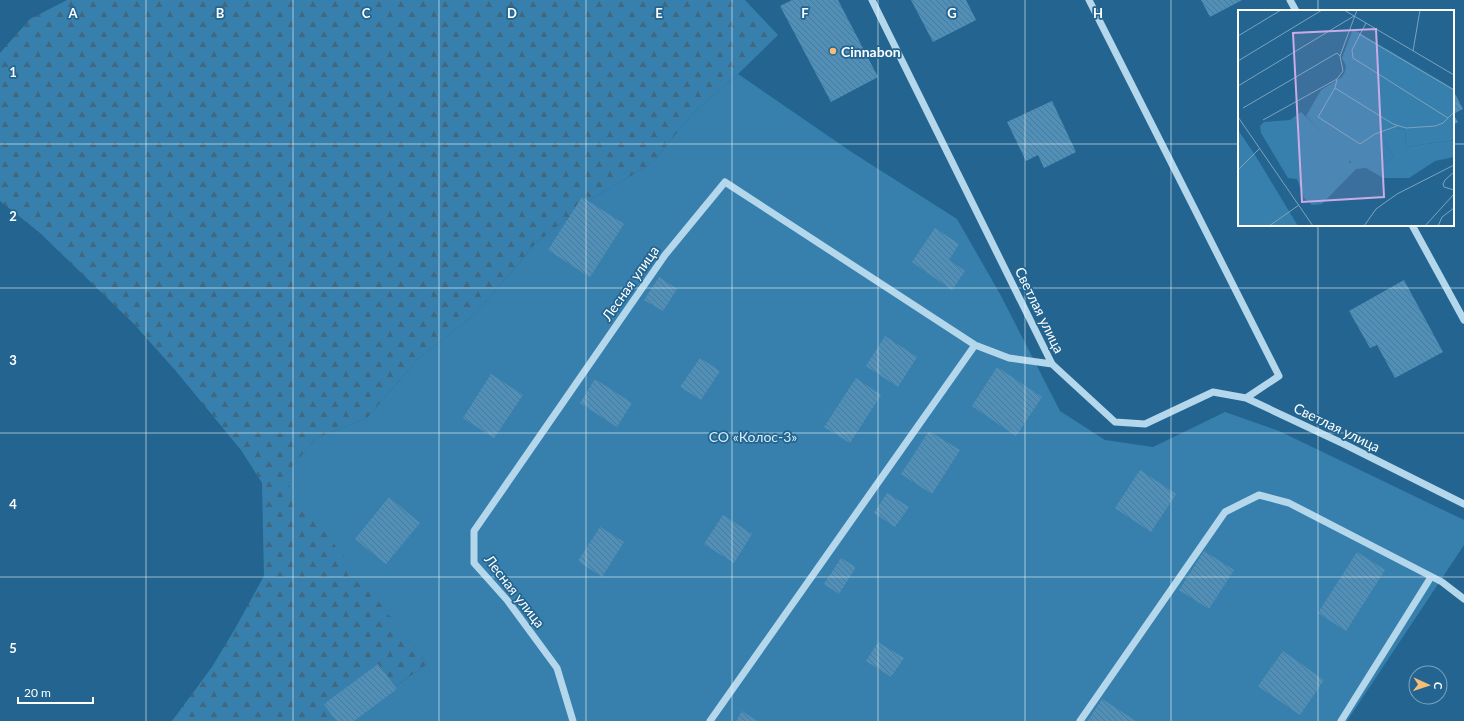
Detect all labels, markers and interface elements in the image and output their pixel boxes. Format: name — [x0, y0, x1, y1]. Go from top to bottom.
text: A — [67, 5, 78, 21]
text: B — [216, 5, 225, 21]
text: C — [362, 5, 371, 21]
text: D — [507, 5, 517, 21]
text: E — [655, 5, 663, 21]
text: F — [801, 5, 809, 21]
text: G — [947, 5, 957, 21]
text: H — [1093, 5, 1103, 21]
inset map — [1238, 10, 1454, 226]
place label: Cinnabon — [841, 43, 901, 60]
marker: Cinnabon — [828, 46, 838, 56]
text: 1 — [9, 64, 17, 80]
text: 2 — [9, 208, 17, 224]
street label: Лесная улица — [597, 242, 662, 325]
street label: Светлая улица — [1012, 264, 1068, 356]
text: 3 — [9, 352, 17, 368]
street label: Светлая улица — [1291, 399, 1383, 455]
park label: СО «Колос-3» — [709, 428, 797, 445]
text: 4 — [9, 496, 17, 512]
street label: Лесная улица — [481, 550, 549, 631]
text: 5 — [9, 640, 17, 656]
north arrow — [1408, 665, 1448, 705]
scale bar — [18, 679, 93, 705]
text: С — [1432, 682, 1445, 690]
text: 20 m — [24, 685, 51, 700]

